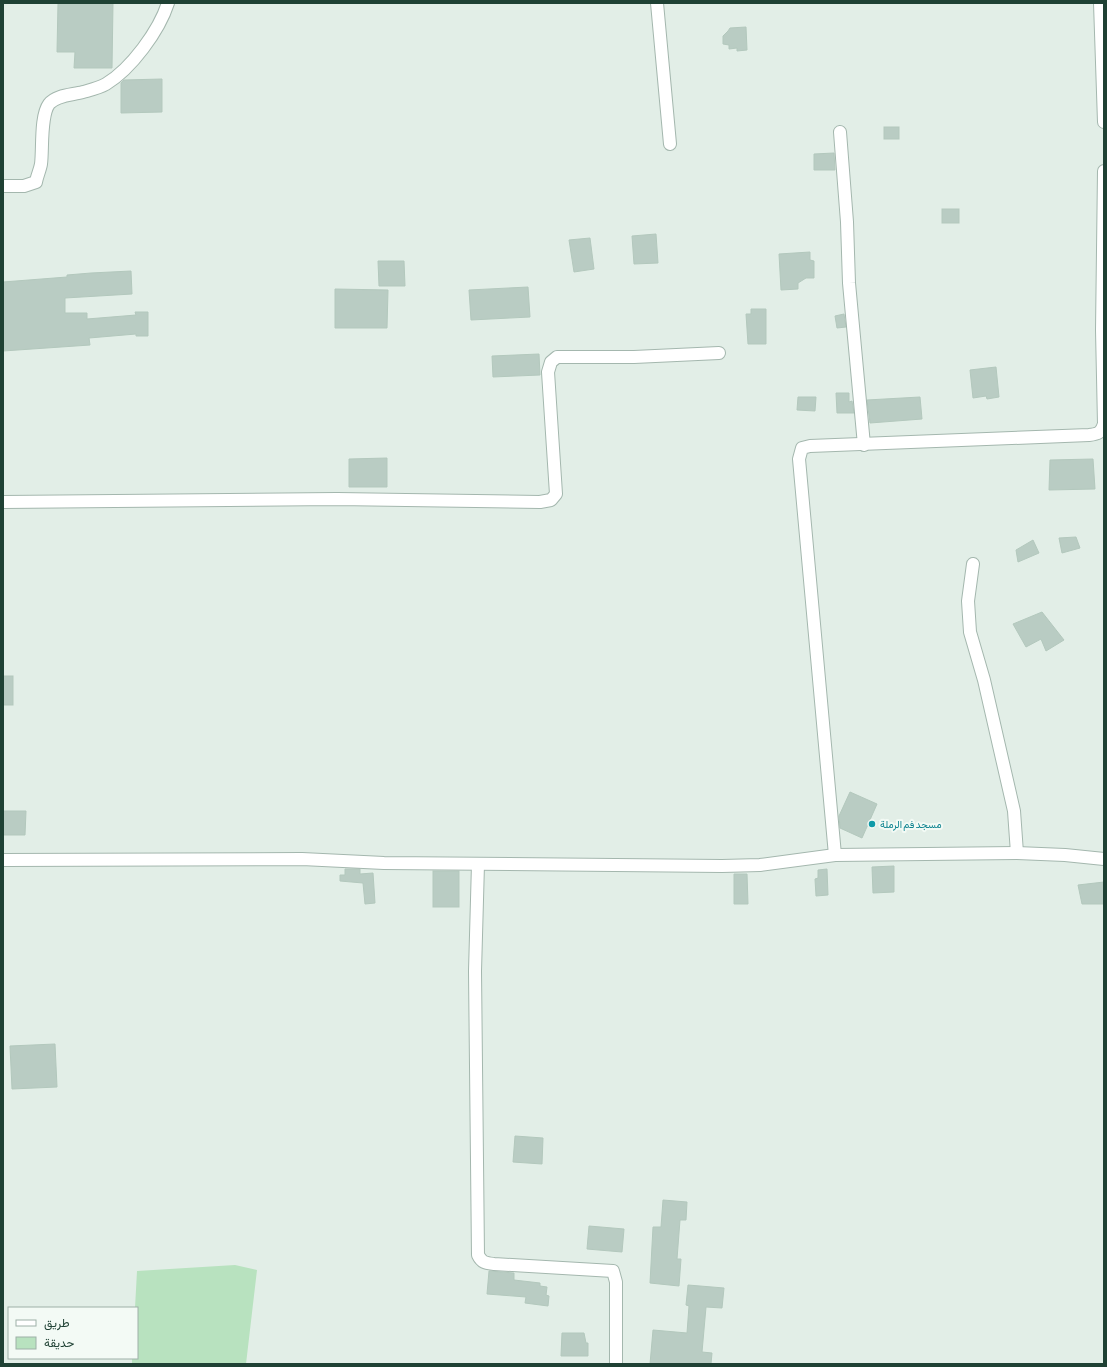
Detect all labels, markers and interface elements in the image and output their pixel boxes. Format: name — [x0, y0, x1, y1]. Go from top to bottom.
marker: مسجد فم الرملة — [867, 819, 877, 829]
place label: مسجد فم الرملة — [880, 819, 942, 831]
legend — [8, 1307, 138, 1359]
text: طريق — [44, 1316, 70, 1331]
text: حديقة — [44, 1336, 74, 1350]

